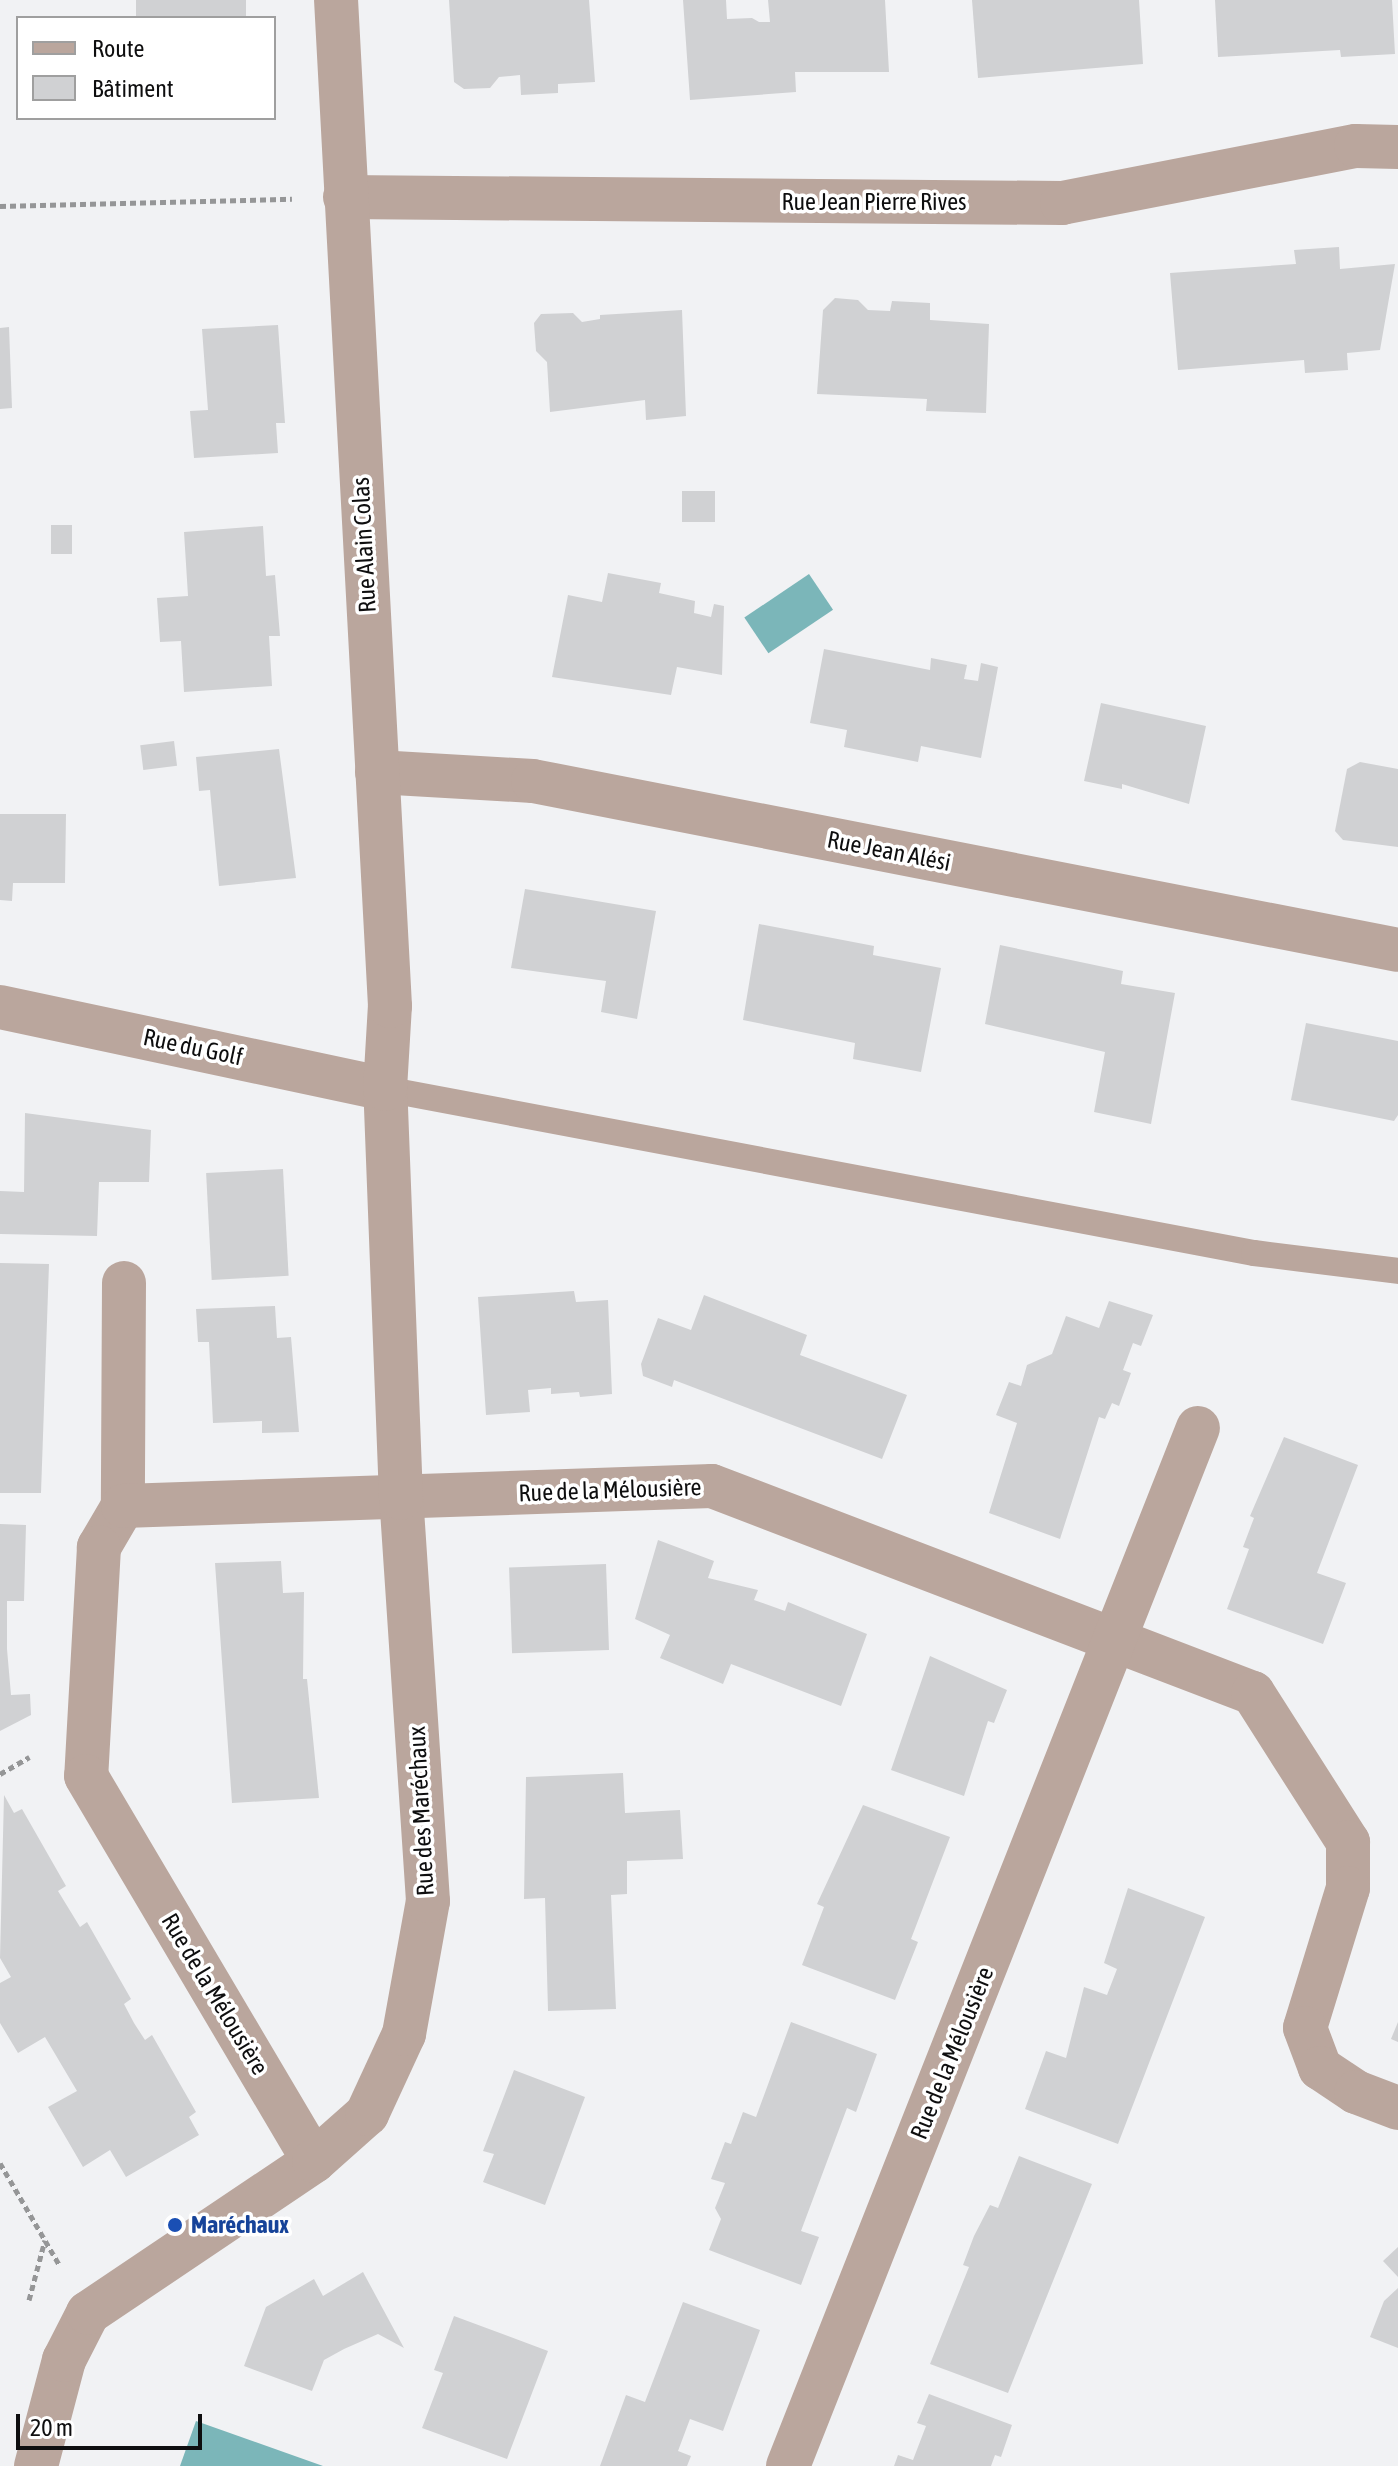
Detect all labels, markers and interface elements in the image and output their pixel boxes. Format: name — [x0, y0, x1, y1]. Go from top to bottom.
legend — [16, 16, 276, 120]
text: Route — [92, 35, 144, 62]
text: Bâtiment — [92, 75, 174, 102]
street label: Rue Jean Pierre Rives — [781, 188, 967, 216]
street label: Rue Alain Colas — [346, 477, 382, 613]
street label: Rue Jean Alési — [825, 825, 953, 877]
street label: Rue du Golf — [141, 1022, 245, 1072]
street label: Rue de la Mélousière — [518, 1472, 702, 1508]
street label: Rue des Maréchaux — [402, 1725, 440, 1897]
street label: Rue de la Mélousière — [156, 1908, 274, 2080]
street label: Rue de la Mélousière — [904, 1963, 1000, 2143]
place label: Maréchaux — [191, 2211, 289, 2239]
marker: Maréchaux — [166, 2216, 184, 2234]
scale bar — [20, 2398, 206, 2448]
text: 20 m — [30, 2414, 73, 2441]

